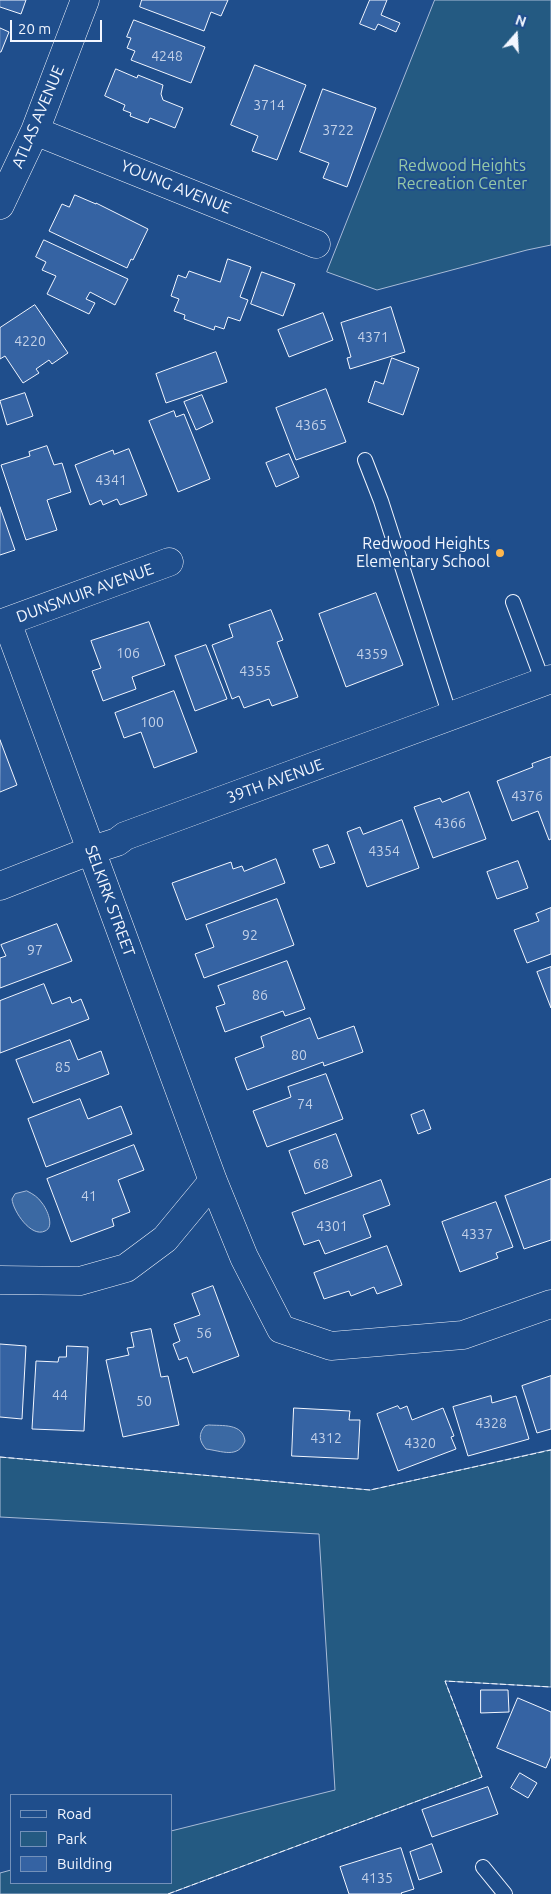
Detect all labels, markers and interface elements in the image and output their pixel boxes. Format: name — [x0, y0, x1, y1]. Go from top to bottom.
scale bar — [12, 10, 105, 42]
north arrow — [491, 10, 541, 60]
text: N — [513, 12, 528, 30]
text: 20 m — [18, 20, 51, 37]
house number: 4248 — [151, 48, 183, 64]
street label: ATLAS AVENUE — [8, 63, 68, 171]
house number: 3714 — [253, 97, 285, 113]
house number: 3722 — [322, 122, 354, 138]
street label: YOUNG AVENUE — [118, 156, 234, 218]
park label: Redwood Heights Recreation Center — [397, 156, 527, 194]
house number: 4371 — [357, 329, 389, 345]
house number: 4220 — [14, 333, 46, 349]
house number: 4365 — [295, 417, 327, 433]
house number: 4341 — [95, 472, 127, 488]
place label: Redwood Heights Elementary School — [356, 534, 490, 572]
marker: Redwood Heights Elementary School — [494, 547, 506, 559]
street label: DUNSMUIR AVENUE — [14, 559, 156, 627]
house number: 106 — [116, 645, 140, 661]
house number: 4359 — [356, 646, 388, 662]
house number: 4355 — [239, 663, 271, 679]
house number: 100 — [140, 714, 164, 730]
street label: 39TH AVENUE — [224, 755, 326, 807]
house number: 4376 — [511, 788, 543, 804]
house number: 4366 — [434, 815, 466, 831]
street label: SELKIRK STREET — [81, 843, 139, 959]
house number: 4354 — [368, 843, 400, 859]
house number: 92 — [242, 927, 258, 943]
house number: 97 — [27, 942, 43, 958]
house number: 86 — [252, 987, 268, 1003]
house number: 80 — [291, 1047, 307, 1063]
house number: 85 — [55, 1059, 71, 1075]
house number: 74 — [297, 1096, 313, 1112]
house number: 68 — [313, 1156, 329, 1172]
house number: 41 — [81, 1188, 97, 1204]
house number: 4301 — [316, 1218, 348, 1234]
house number: 4337 — [461, 1226, 493, 1242]
house number: 56 — [196, 1325, 212, 1341]
house number: 44 — [52, 1387, 68, 1403]
house number: 50 — [136, 1393, 152, 1409]
house number: 4328 — [475, 1415, 507, 1431]
house number: 4312 — [310, 1430, 342, 1446]
house number: 4320 — [404, 1435, 436, 1451]
legend — [10, 1794, 172, 1884]
text: Road — [57, 1805, 92, 1822]
text: Park — [57, 1830, 87, 1847]
text: Building — [57, 1855, 112, 1872]
house number: 4135 — [361, 1870, 393, 1886]

